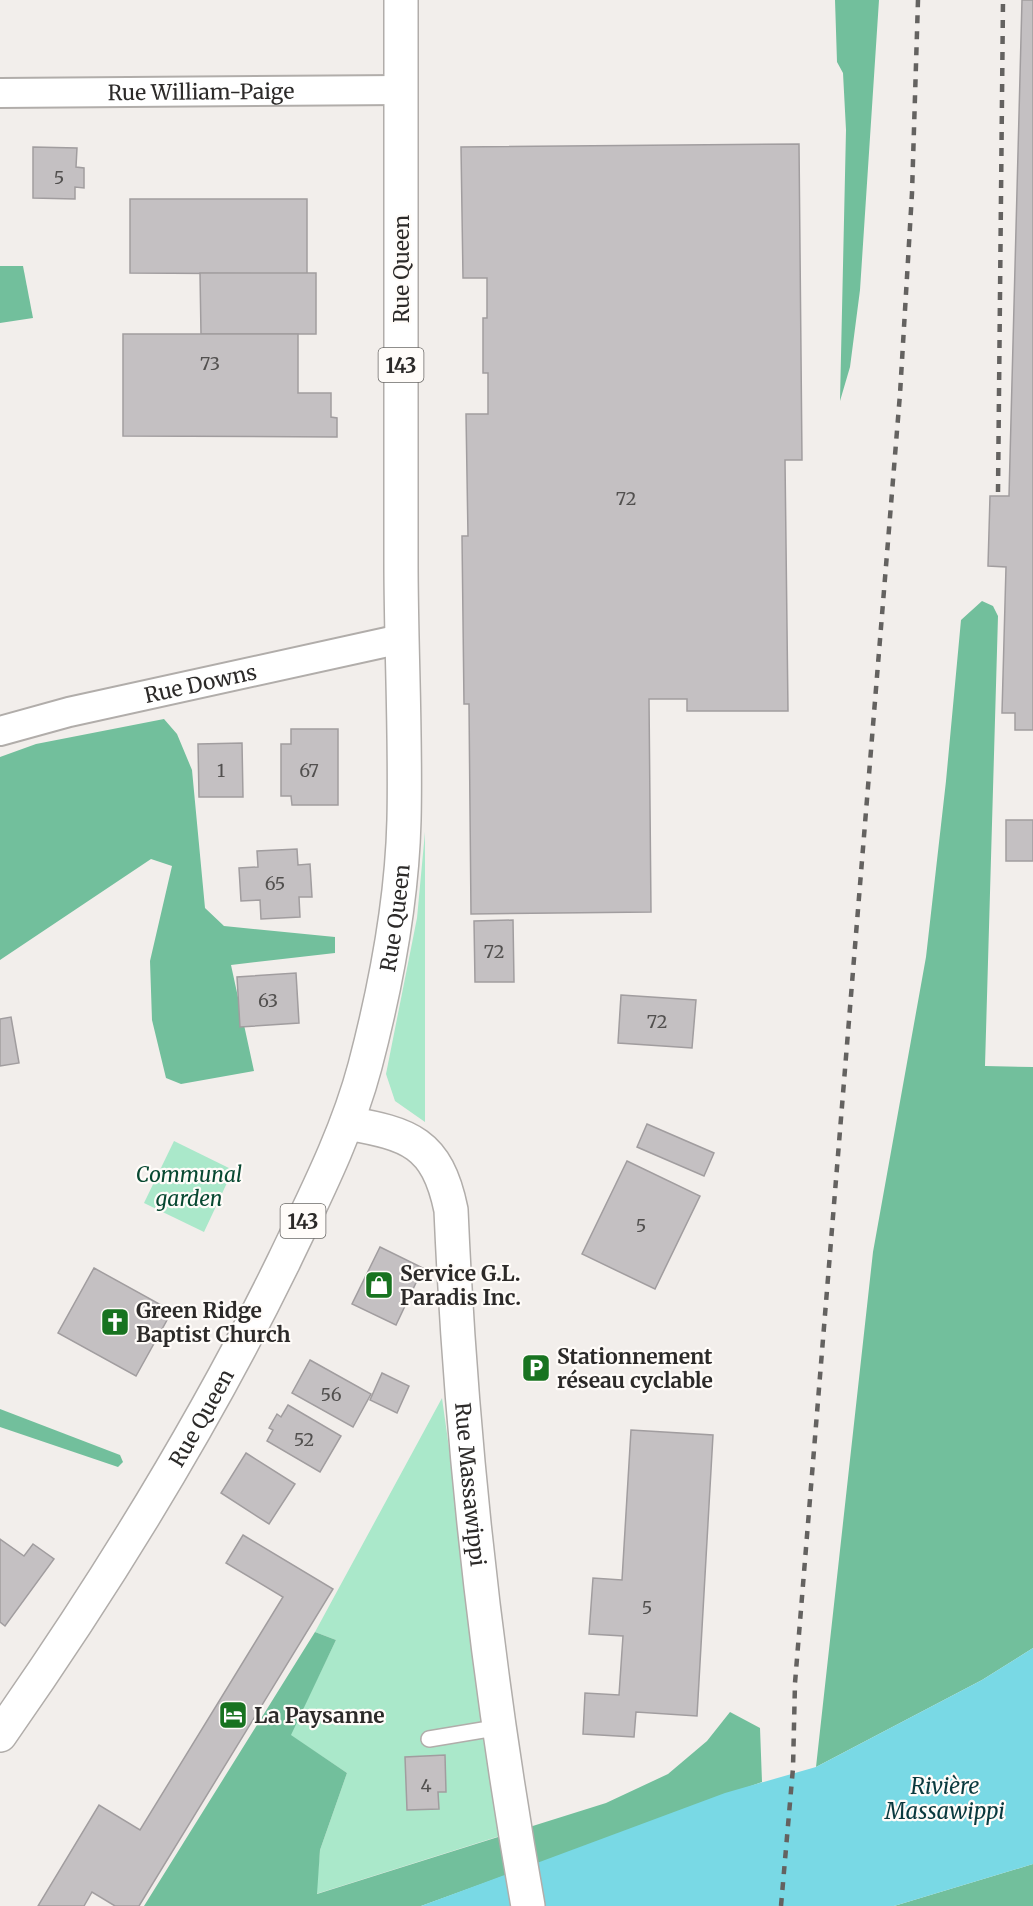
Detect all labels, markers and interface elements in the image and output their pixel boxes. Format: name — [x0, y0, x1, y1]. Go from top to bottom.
street label: Rue William-Paige — [108, 77, 294, 106]
house number: 5 — [54, 166, 64, 189]
street label: Rue Queen — [388, 215, 415, 323]
road number: 143 — [378, 348, 424, 382]
house number: 73 — [200, 352, 220, 375]
house number: 72 — [616, 487, 636, 510]
street label: Rue Downs — [142, 658, 259, 709]
house number: 1 — [217, 759, 225, 782]
house number: 67 — [299, 759, 319, 782]
street label: Rue Queen — [374, 863, 415, 974]
house number: 65 — [265, 872, 285, 895]
house number: 72 — [484, 940, 504, 963]
house number: 63 — [258, 989, 278, 1012]
house number: 72 — [647, 1010, 667, 1033]
park label: Communal garden — [136, 1161, 242, 1212]
road number: 143 — [280, 1204, 326, 1238]
house number: 5 — [636, 1214, 646, 1237]
place label: Service G.L. Paradis Inc. — [400, 1260, 521, 1311]
shop icon: Service G.L. Paradis Inc. — [363, 1269, 395, 1301]
place label: Green Ridge Baptist Church — [136, 1297, 291, 1348]
church icon: Green Ridge Baptist Church — [99, 1306, 131, 1338]
place label: Stationnement réseau cyclable — [557, 1343, 713, 1394]
parking icon: Stationnement réseau cyclable — [520, 1352, 552, 1384]
street label: Rue Queen — [163, 1364, 240, 1471]
house number: 56 — [320, 1383, 342, 1406]
street label: Rue Massawippi — [449, 1401, 492, 1568]
house number: 52 — [294, 1428, 314, 1451]
house number: 5 — [642, 1596, 652, 1619]
hotel icon: La Paysanne — [217, 1699, 249, 1731]
place label: La Paysanne — [254, 1702, 385, 1729]
water label: Rivière Massawippi — [884, 1772, 1005, 1825]
house number: 4 — [420, 1774, 432, 1797]

